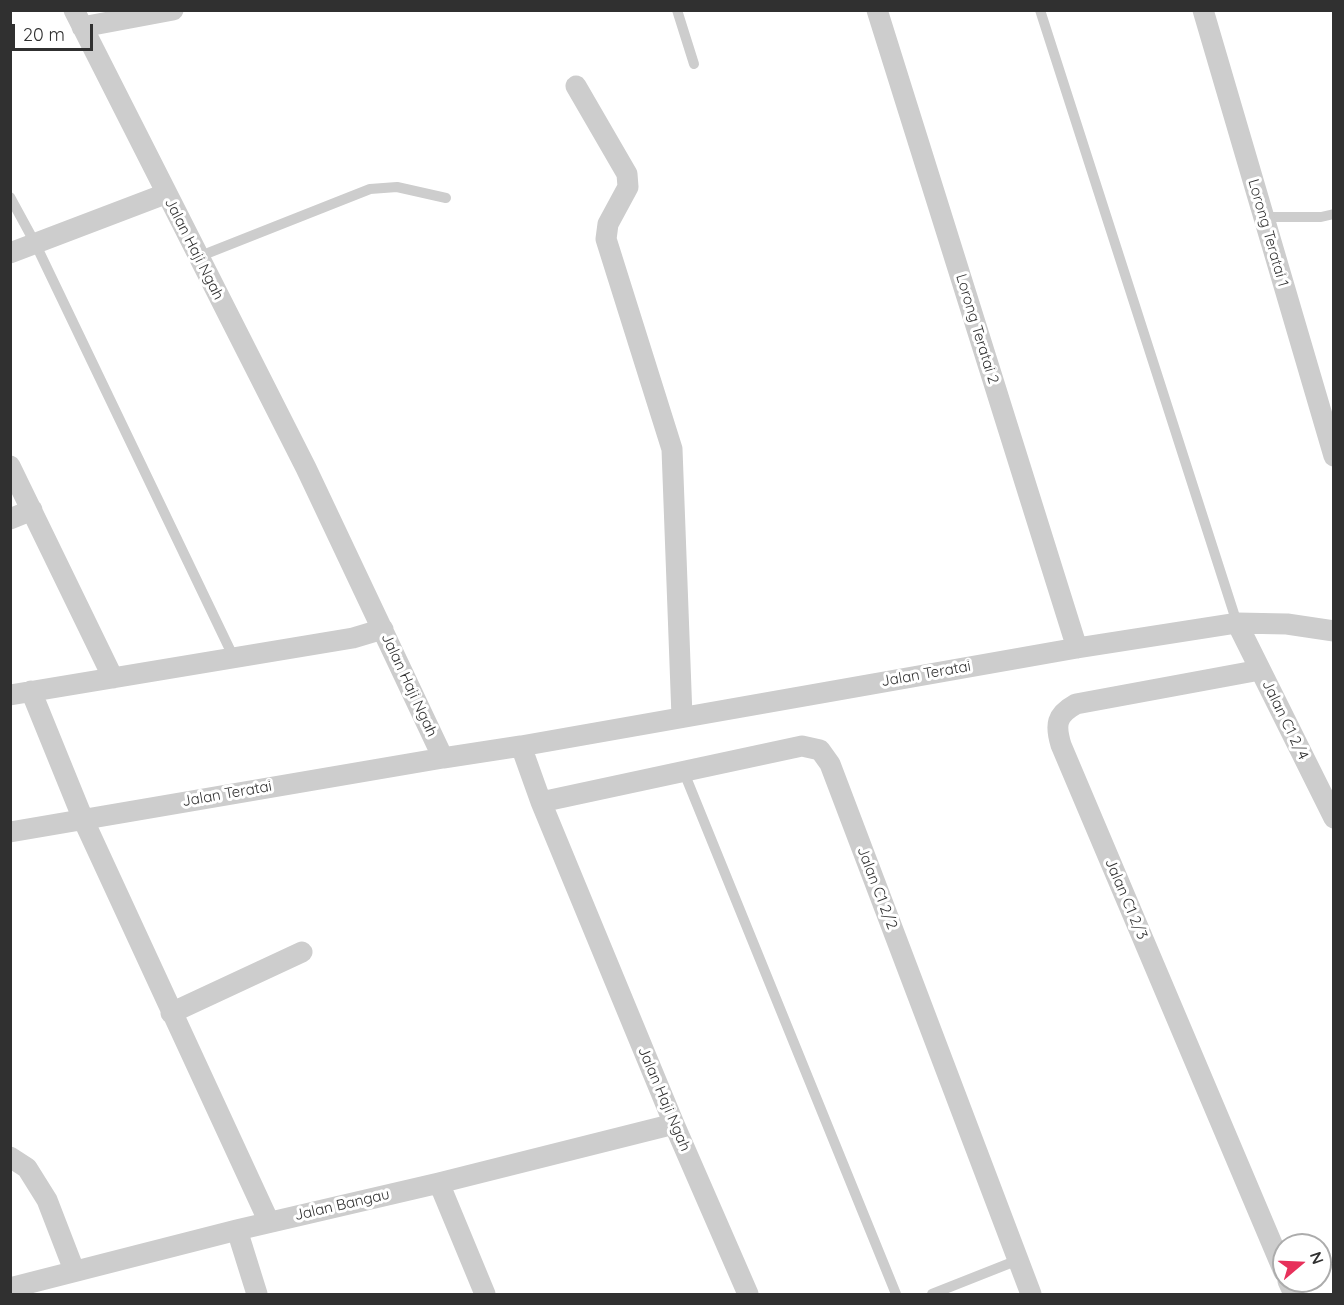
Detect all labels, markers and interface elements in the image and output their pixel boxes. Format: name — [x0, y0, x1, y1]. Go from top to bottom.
scale bar — [15, 12, 96, 50]
text: 20 m — [23, 23, 65, 46]
street label: Lorong Teratai 1 — [1244, 177, 1292, 289]
street label: Jalan Haji Ngah — [161, 195, 227, 303]
street label: Lorong Teratai 2 — [952, 272, 1002, 386]
street label: Jalan Haji Ngah — [377, 630, 441, 740]
street label: Jalan Teratai — [880, 657, 972, 691]
street label: Jalan C1 2/4 — [1258, 677, 1312, 763]
street label: Jalan Teratai — [181, 777, 273, 811]
street label: Jalan C1 2/2 — [853, 844, 901, 932]
street label: Jalan C1 2/3 — [1101, 856, 1151, 942]
street label: Jalan Haji Ngah — [634, 1044, 694, 1154]
street label: Jalan Bangau — [293, 1185, 391, 1225]
north arrow — [1272, 1233, 1332, 1293]
text: N — [1306, 1249, 1328, 1267]

